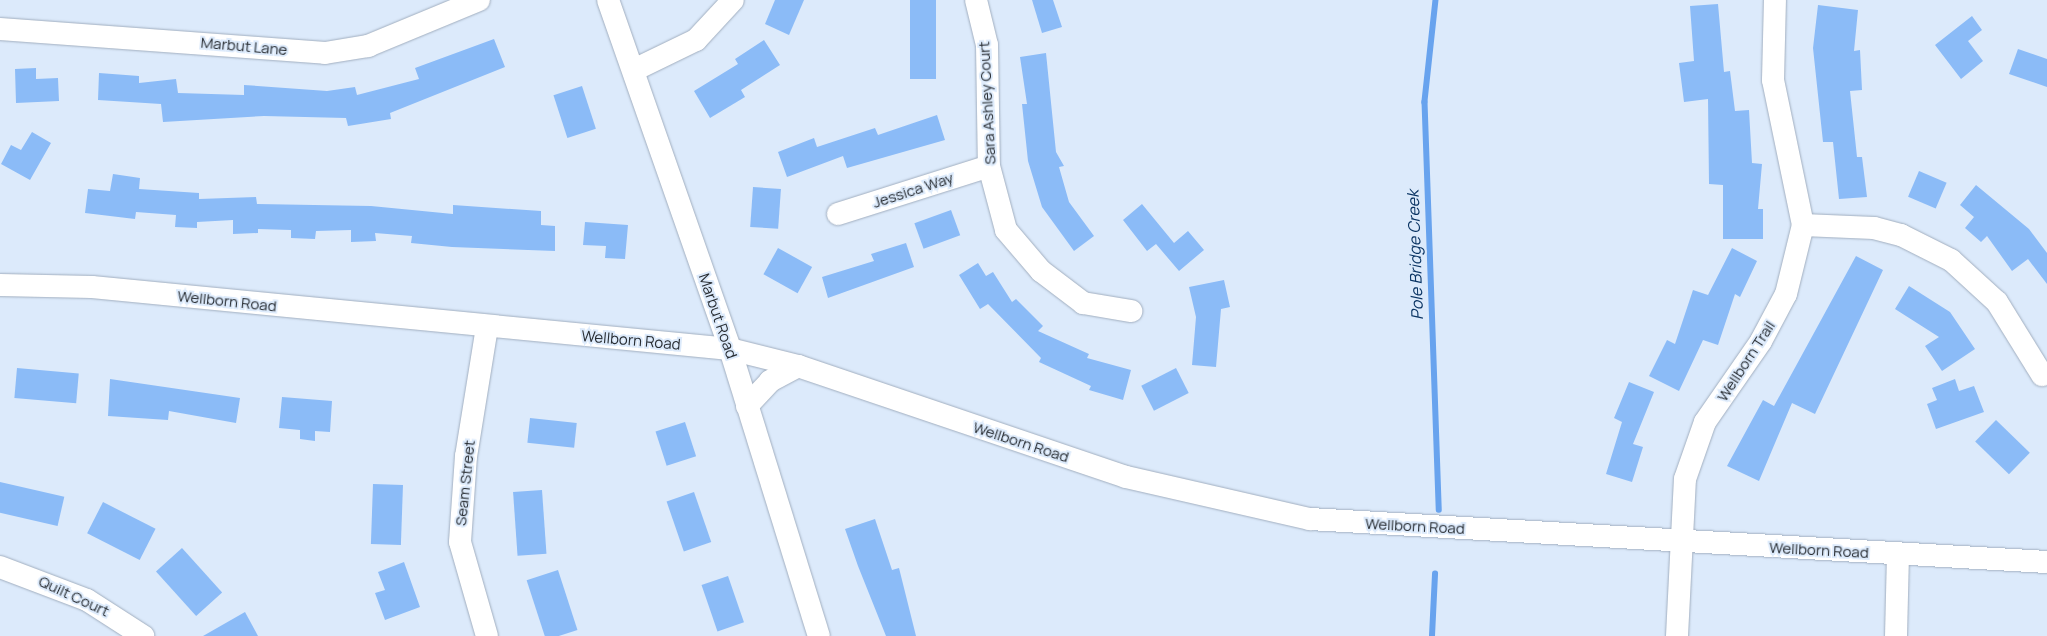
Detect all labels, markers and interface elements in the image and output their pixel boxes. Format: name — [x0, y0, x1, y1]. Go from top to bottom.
street label: Marbut Lane — [200, 33, 288, 59]
street label: Sara Ashley Court — [975, 41, 999, 165]
street label: Jessica Way — [870, 169, 956, 211]
water label: Pole Bridge Creek — [1403, 190, 1427, 320]
street label: Marbut Road — [695, 271, 741, 361]
street label: Wellborn Road — [177, 287, 277, 315]
street label: Wellborn Trail — [1713, 317, 1779, 405]
street label: Wellborn Road — [581, 327, 681, 353]
street label: Wellborn Road — [971, 418, 1071, 466]
street label: Seam Street — [452, 439, 478, 527]
street label: Wellborn Road — [1365, 514, 1465, 538]
street label: Wellborn Road — [1769, 538, 1869, 562]
street label: Quilt Court — [36, 572, 112, 620]

